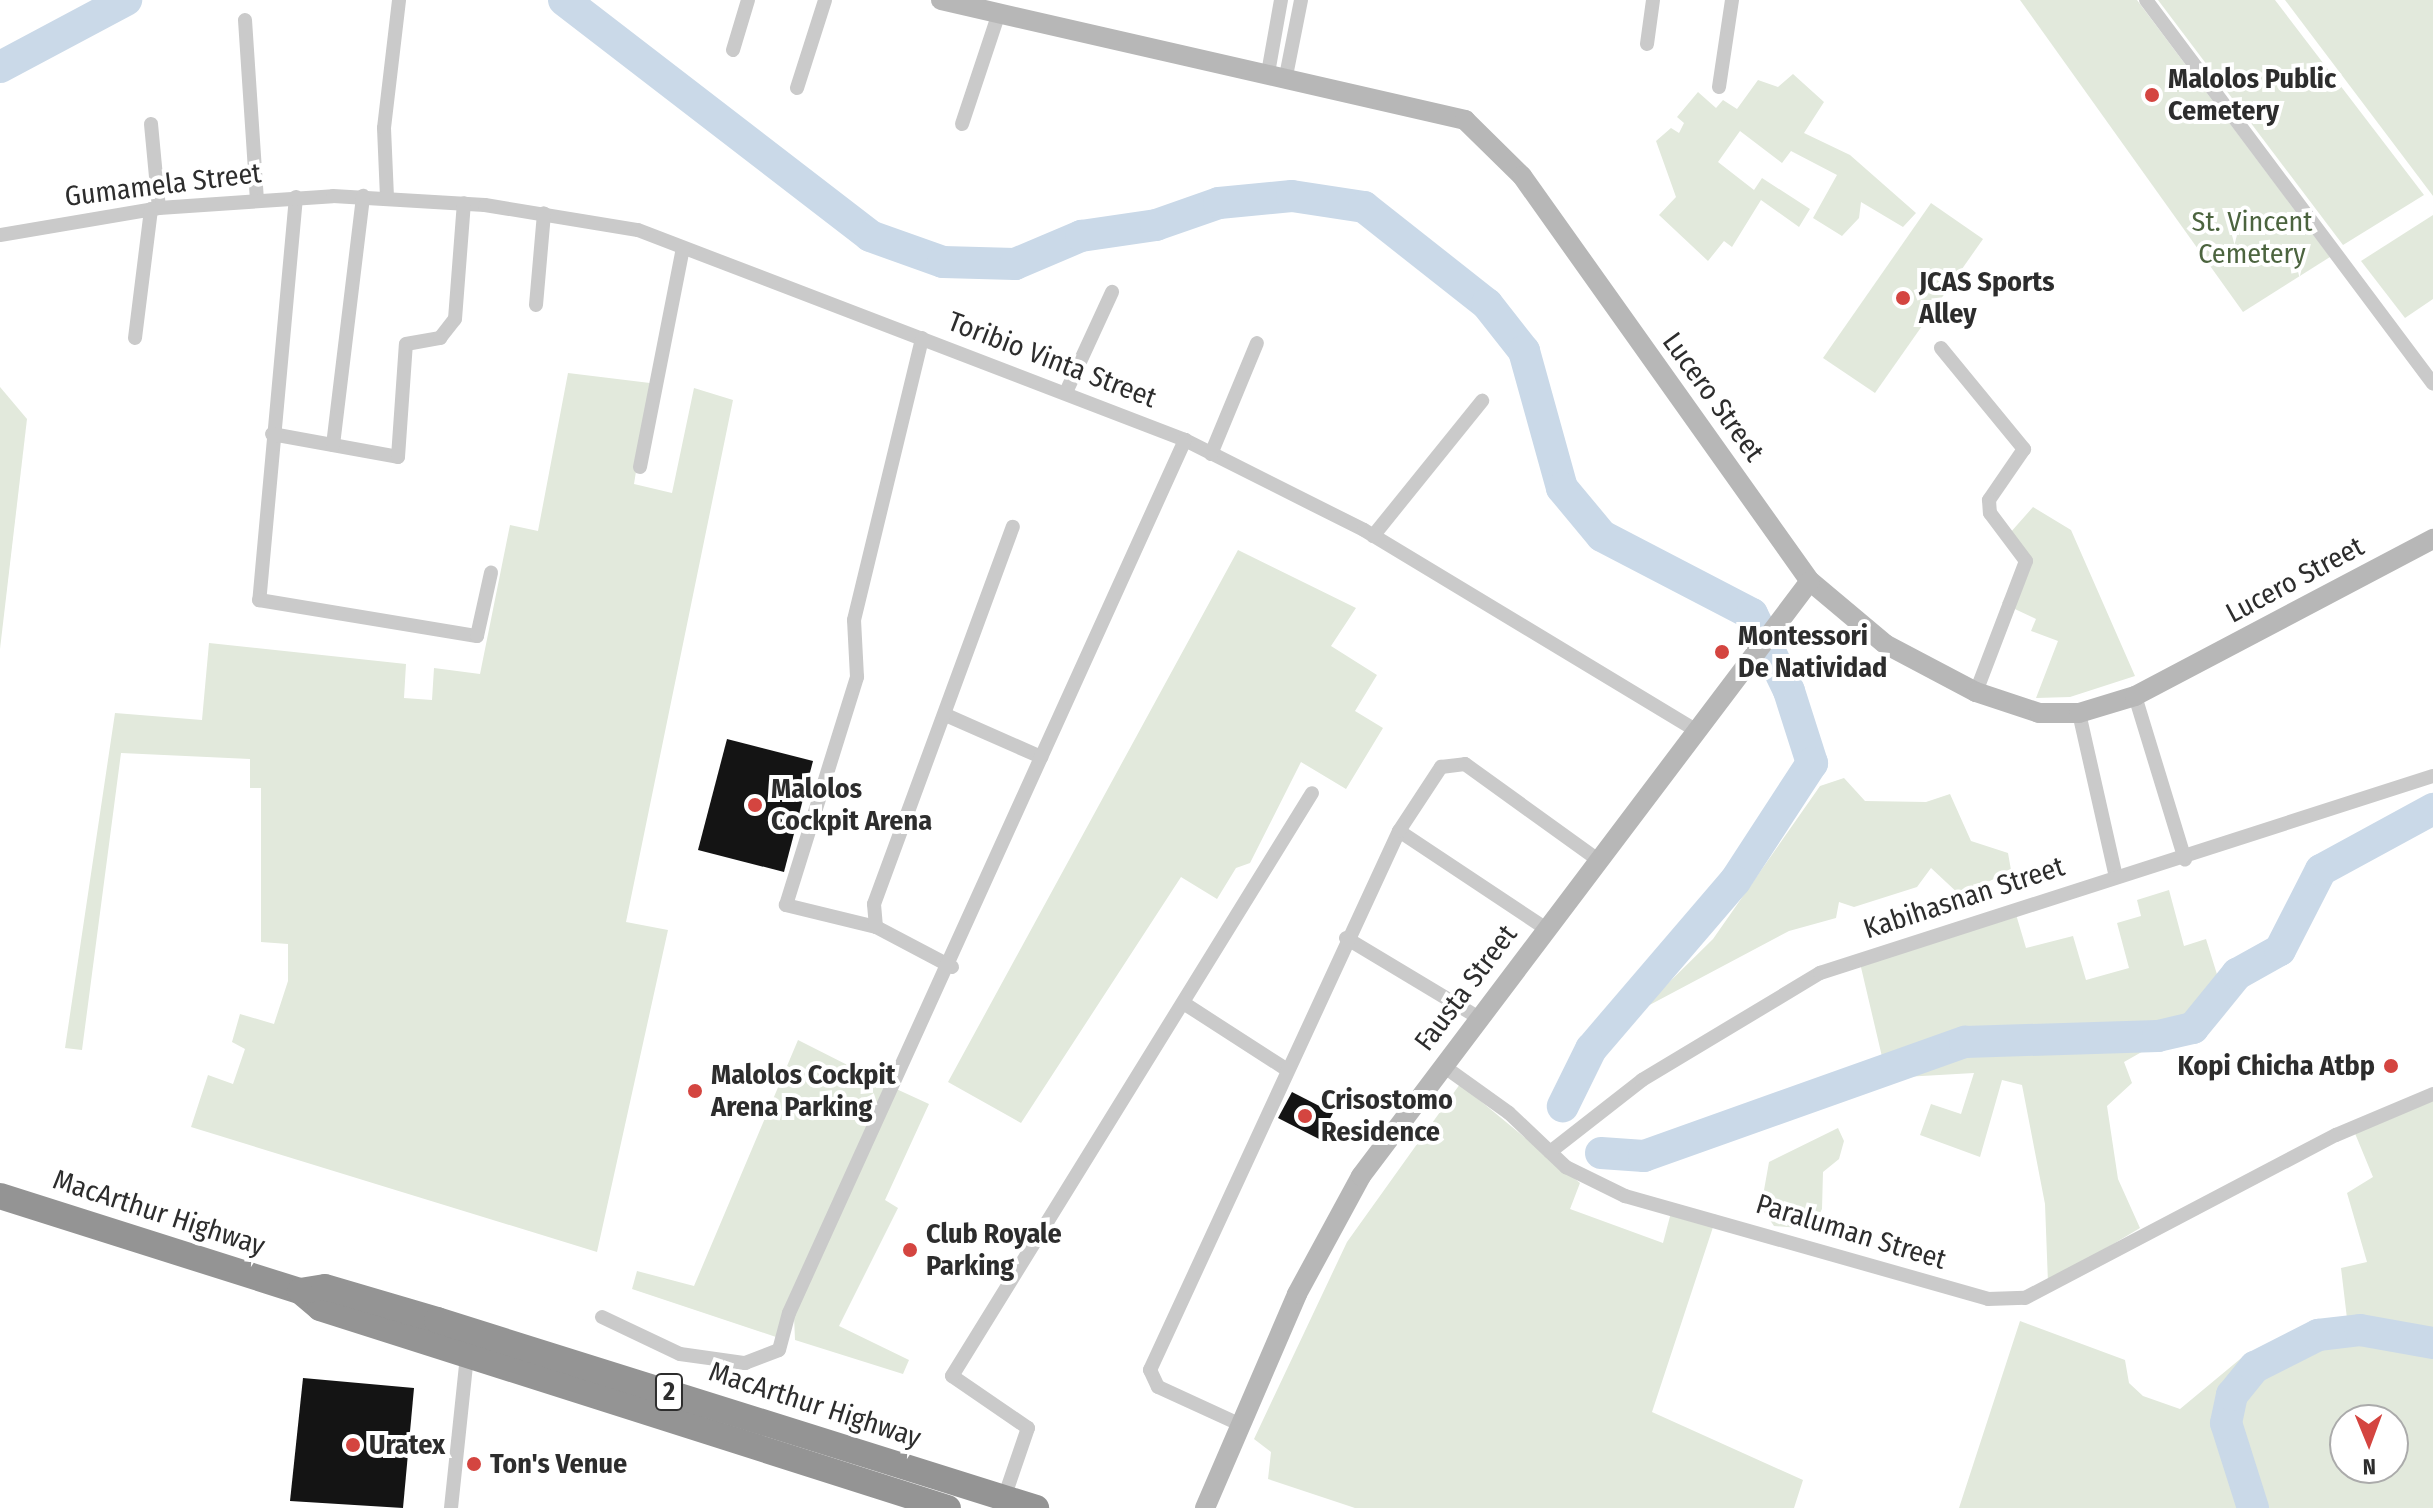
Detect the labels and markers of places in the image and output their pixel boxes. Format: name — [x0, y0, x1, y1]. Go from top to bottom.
place label: Malolos Public Cemetery — [2168, 62, 2336, 128]
marker: Malolos Public Cemetery — [2143, 86, 2161, 104]
place label: JCAS Sports Alley — [1919, 265, 2054, 331]
marker: JCAS Sports Alley — [1894, 289, 1912, 307]
place label: Montessori De Natividad — [1738, 619, 1887, 685]
marker: Montessori De Natividad — [1713, 643, 1731, 661]
place label: Malolos Cockpit Arena — [771, 772, 932, 838]
marker: Malolos Cockpit Arena — [746, 796, 764, 814]
place label: Kopi Chicha Atbp — [2178, 1049, 2375, 1083]
marker: Kopi Chicha Atbp — [2382, 1057, 2400, 1075]
place label: Malolos Cockpit Arena Parking — [711, 1058, 896, 1124]
marker: Malolos Cockpit Arena Parking — [686, 1082, 704, 1100]
place label: Crisostomo Residence — [1321, 1083, 1453, 1149]
marker: Crisostomo Residence — [1296, 1107, 1314, 1125]
place label: Club Royale Parking — [926, 1217, 1062, 1283]
marker: Club Royale Parking — [901, 1241, 919, 1259]
place label: Uratex — [369, 1428, 445, 1462]
marker: Uratex — [344, 1436, 362, 1454]
place label: Ton's Venue — [490, 1447, 627, 1481]
marker: Ton's Venue — [465, 1455, 483, 1473]

